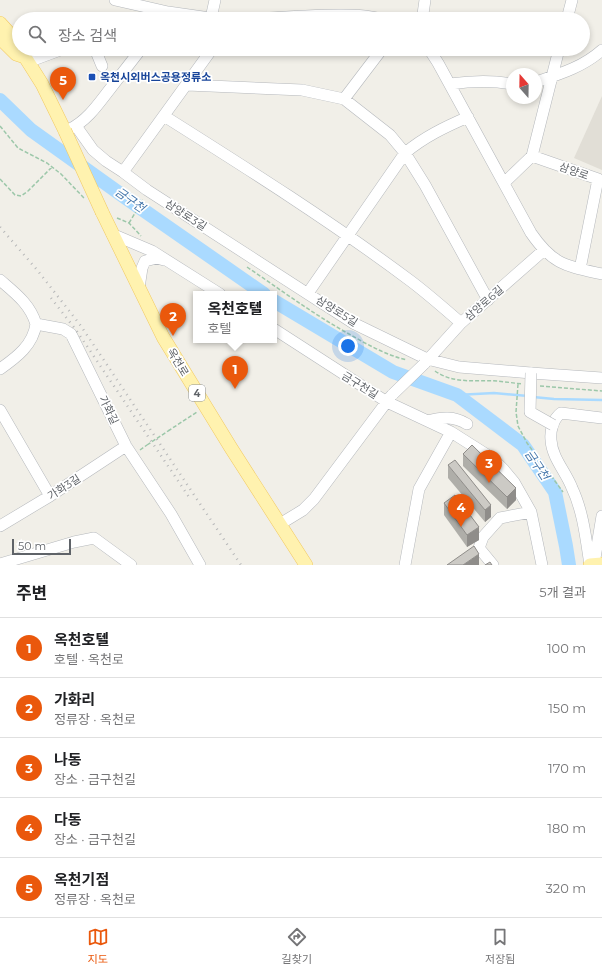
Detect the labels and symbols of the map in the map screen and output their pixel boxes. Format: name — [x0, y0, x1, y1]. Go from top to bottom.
pin: 5 — [50, 67, 76, 100]
north arrow — [506, 68, 542, 104]
place label: 옥천시외버스공용정류소 — [100, 70, 211, 84]
marker: 옥천시외버스공용정류소 — [87, 72, 97, 82]
street label: 삼양로 — [557, 159, 591, 183]
water label: 금구천 — [112, 184, 150, 216]
street label: 삼양로3길 — [163, 196, 209, 234]
street label: 삼양로6길 — [462, 282, 506, 324]
street label: 삼양로5길 — [313, 293, 361, 329]
pin: 2 — [160, 303, 186, 336]
your location — [338, 336, 358, 356]
street label: 옥천로 — [164, 345, 192, 379]
pin: 1 — [222, 356, 248, 389]
street label: 금구천길 — [339, 368, 381, 402]
road number: 4 — [189, 385, 205, 401]
street label: 가화길 — [96, 393, 122, 427]
water label: 금구천 — [522, 447, 554, 484]
pin: 3 — [476, 450, 502, 483]
street label: 가화3길 — [45, 471, 83, 503]
pin: 4 — [448, 494, 474, 527]
scale bar — [12, 537, 71, 556]

